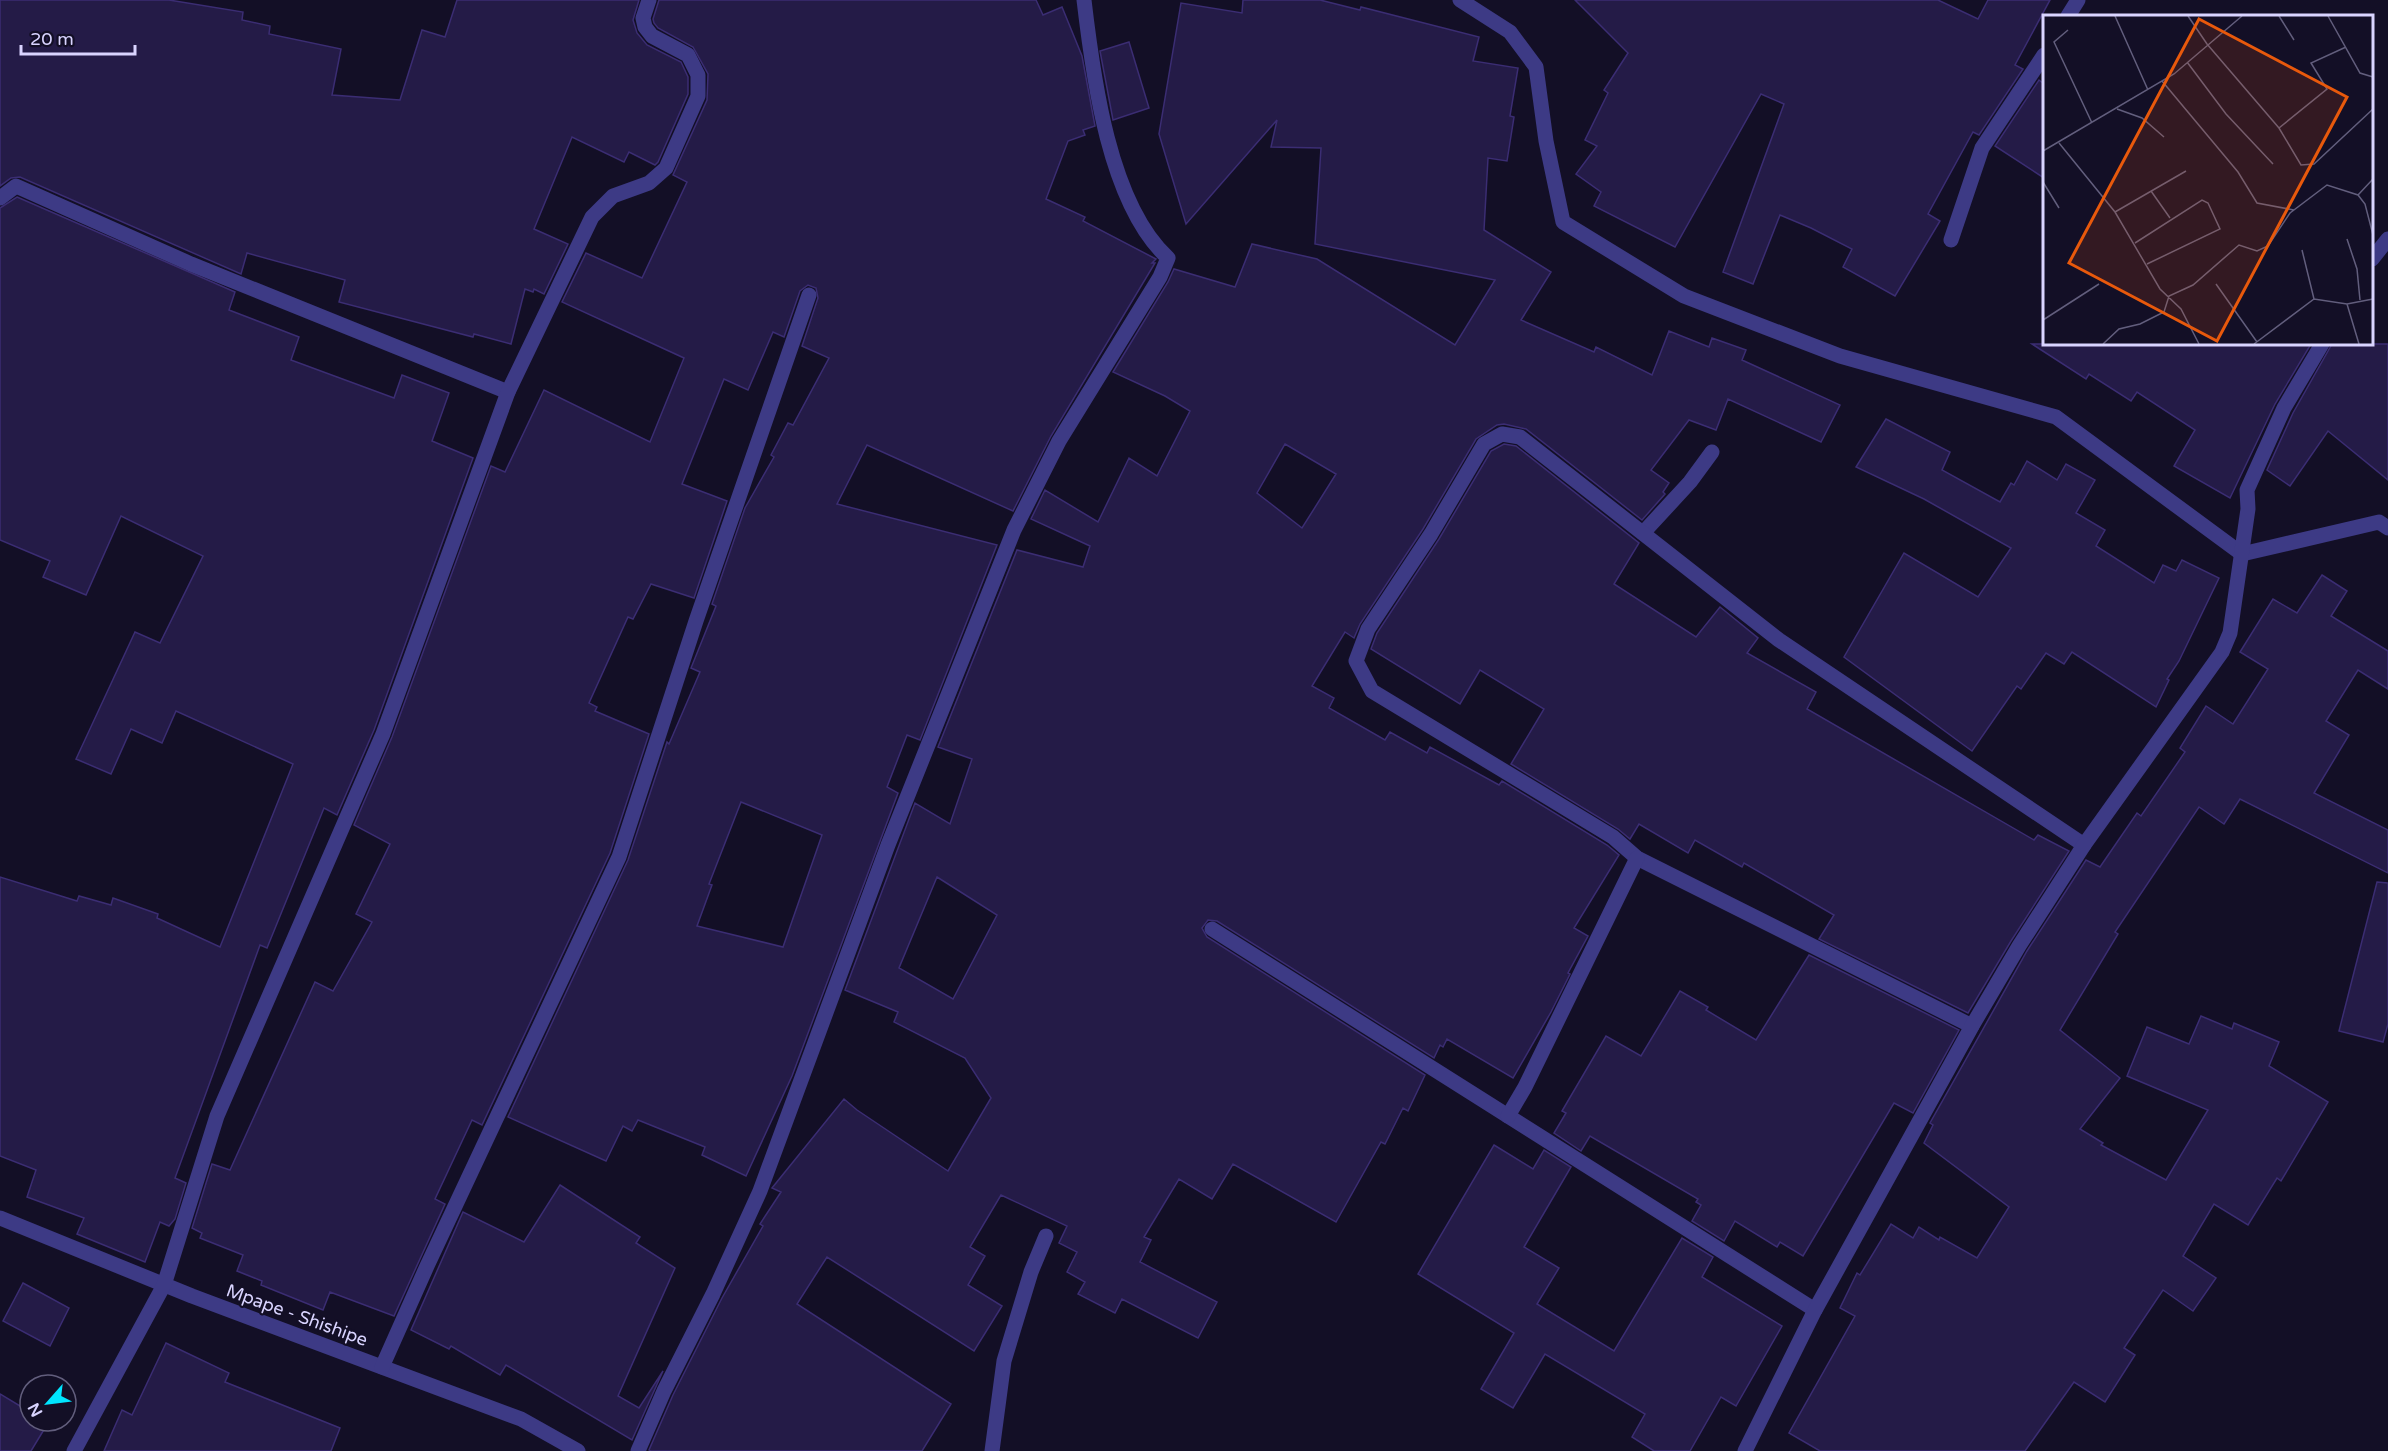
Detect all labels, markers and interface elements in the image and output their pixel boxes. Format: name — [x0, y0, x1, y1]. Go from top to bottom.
inset map — [2043, 15, 2373, 345]
scale bar — [21, 18, 135, 56]
text: 20 m — [30, 28, 74, 50]
street label: Mpape - Shishipe — [223, 1279, 371, 1351]
north arrow — [18, 1373, 78, 1433]
text: N — [24, 1399, 47, 1420]

